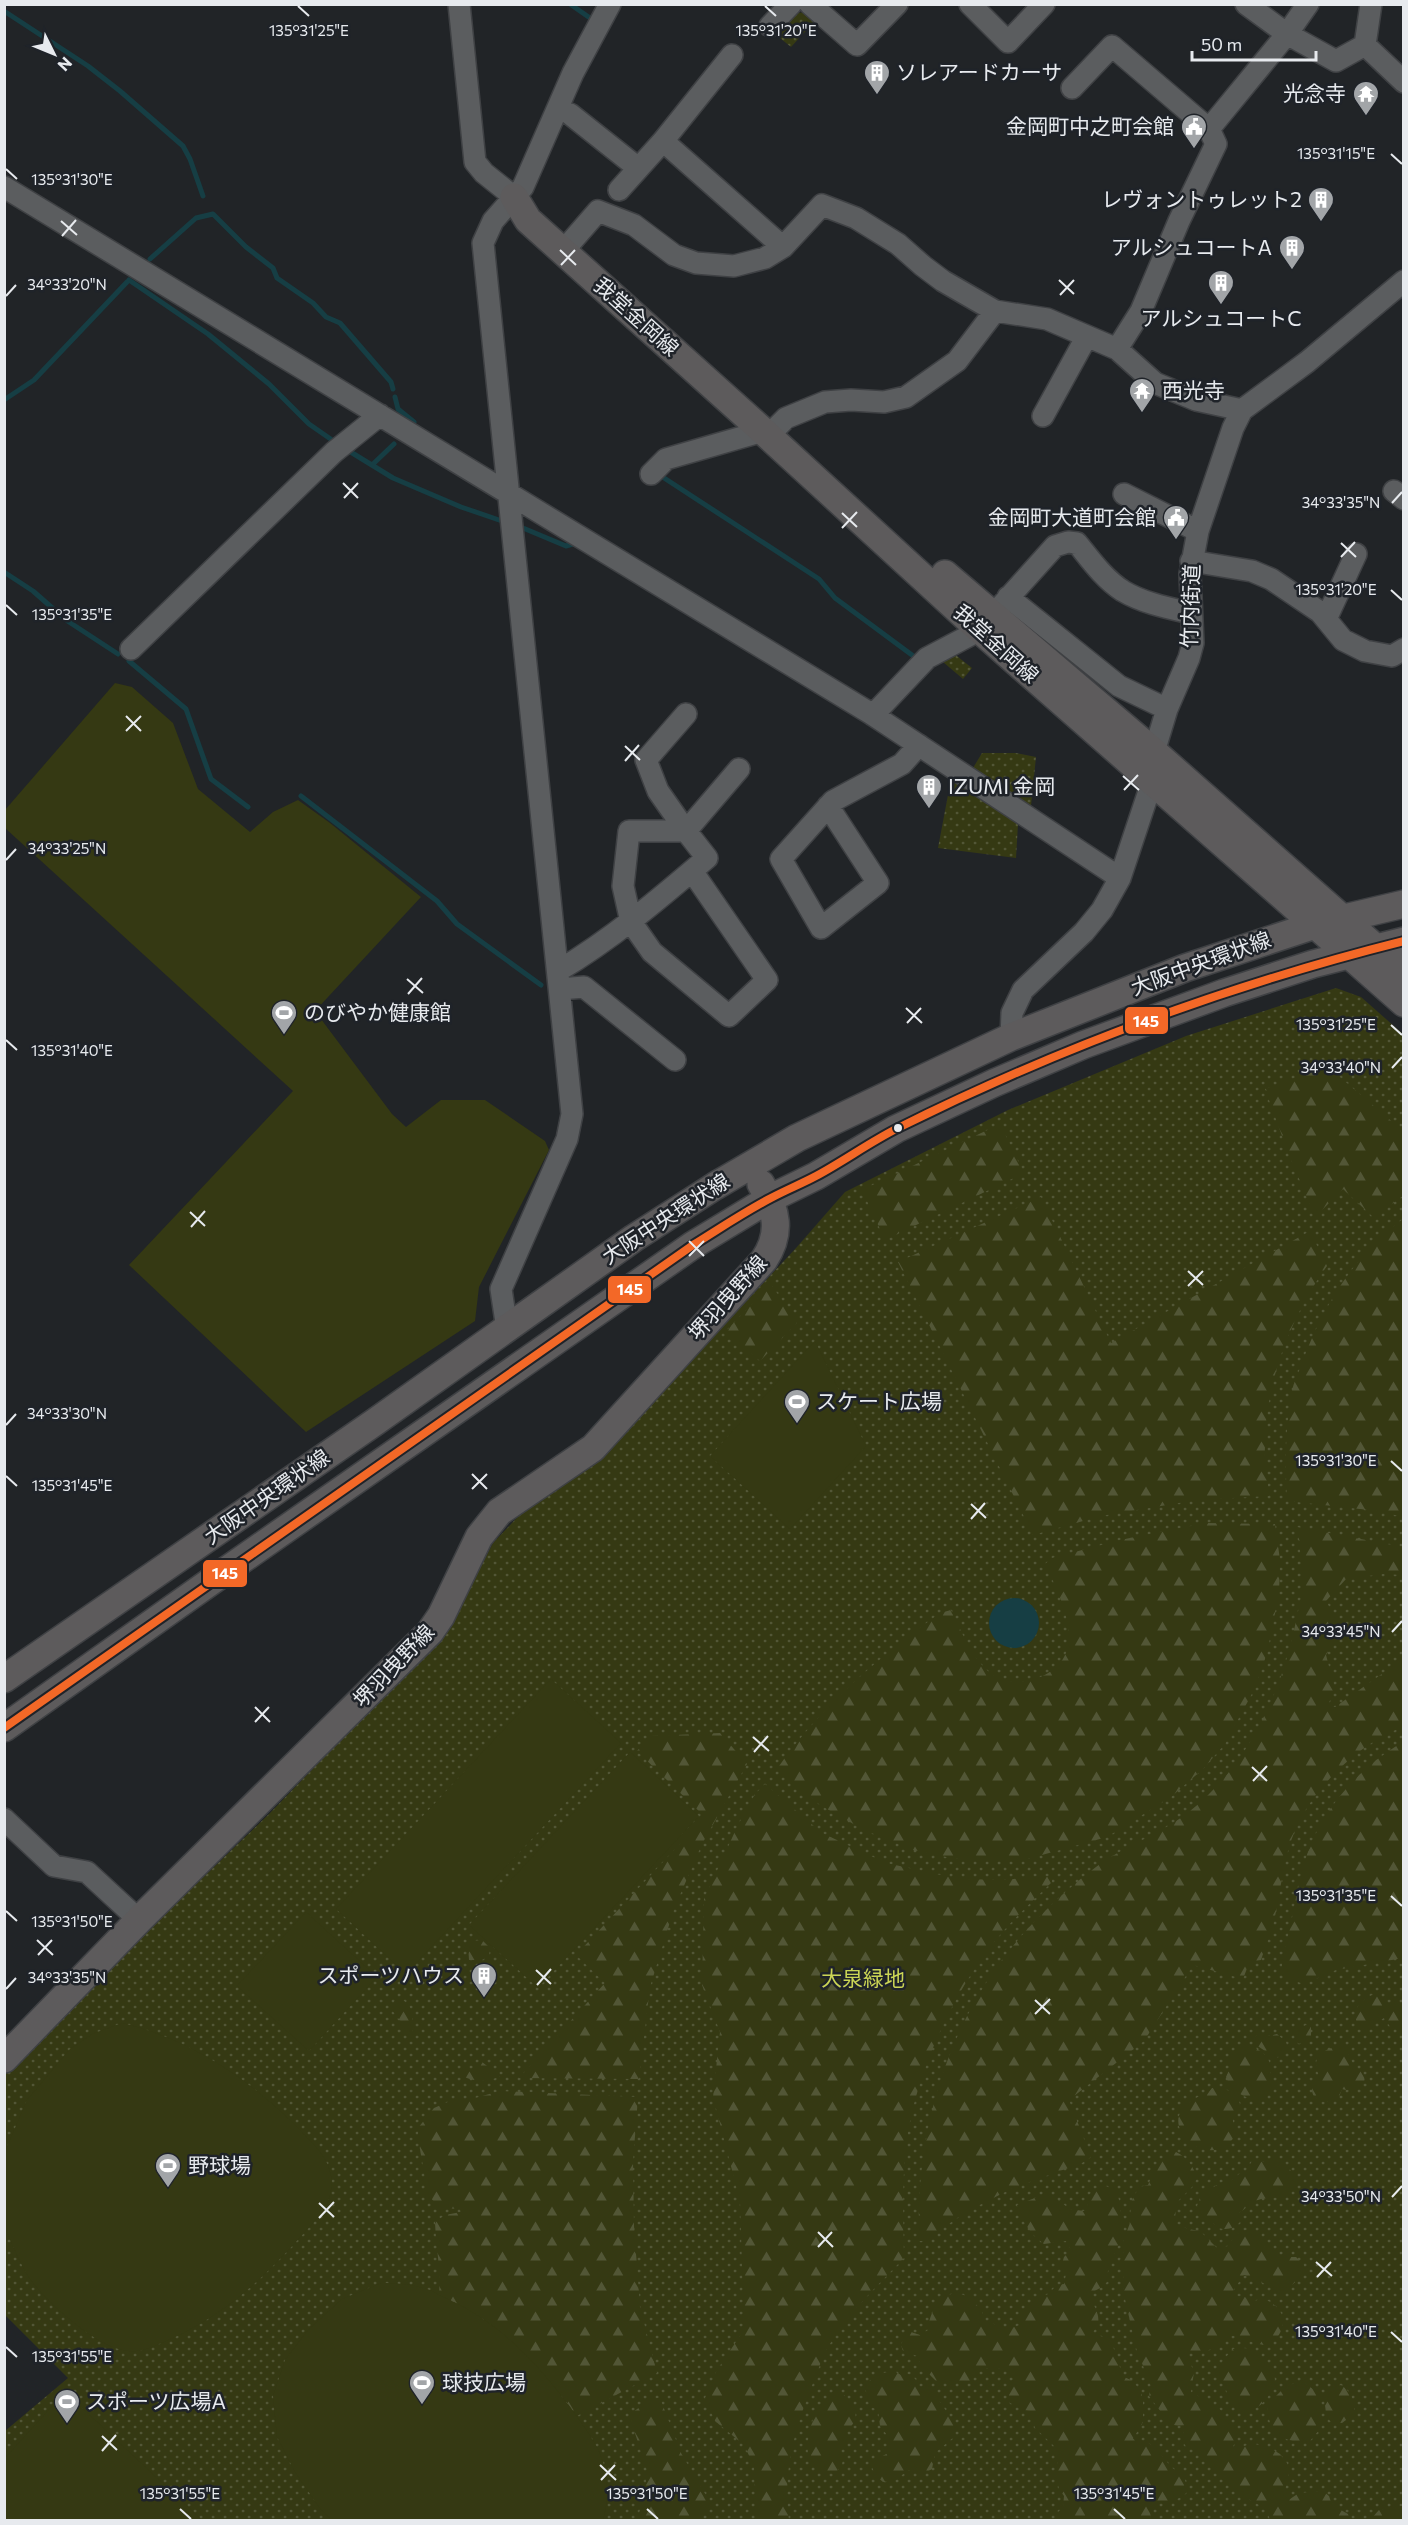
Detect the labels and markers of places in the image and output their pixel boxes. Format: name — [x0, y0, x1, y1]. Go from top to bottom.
building icon: ソレアードカーサ — [862, 58, 892, 96]
place label: ソレアードカーサ — [896, 59, 1062, 84]
temple icon: 光念寺 — [1351, 79, 1381, 117]
place label: 光念寺 — [1283, 80, 1346, 105]
public building icon: 金岡町中之町会館 — [1179, 112, 1209, 150]
place label: 金岡町中之町会館 — [1006, 113, 1174, 138]
building icon: レヴォントゥレット2 — [1306, 185, 1336, 223]
place label: レヴォントゥレット2 — [1101, 186, 1302, 211]
building icon: アルシュコートA — [1277, 233, 1307, 271]
place label: アルシュコートA — [1111, 234, 1272, 259]
building icon: アルシュコートC — [1206, 268, 1236, 306]
place label: アルシュコートC — [1140, 305, 1302, 330]
temple icon: 西光寺 — [1127, 376, 1157, 414]
place label: 西光寺 — [1162, 377, 1225, 402]
public building icon: 金岡町大道町会館 — [1161, 503, 1191, 541]
place label: 金岡町大道町会館 — [988, 504, 1156, 529]
building icon: IZUMI 金岡 — [914, 772, 944, 810]
place label: IZUMI 金岡 — [948, 773, 1055, 798]
sports icon: のびやか健康館 — [269, 998, 299, 1036]
place label: のびやか健康館 — [304, 999, 451, 1024]
unlabelled marker — [892, 1122, 904, 1134]
sports icon: スケート広場 — [782, 1387, 812, 1425]
place label: スケート広場 — [816, 1388, 942, 1413]
building icon: スポーツハウス — [469, 1961, 499, 1999]
place label: スポーツハウス — [317, 1962, 464, 1987]
sports icon: 野球場 — [153, 2151, 183, 2189]
place label: 野球場 — [188, 2152, 251, 2177]
sports icon: 球技広場 — [407, 2368, 437, 2406]
place label: 球技広場 — [442, 2369, 526, 2394]
sports icon: スポーツ広場A — [52, 2387, 82, 2425]
place label: スポーツ広場A — [86, 2388, 226, 2413]

